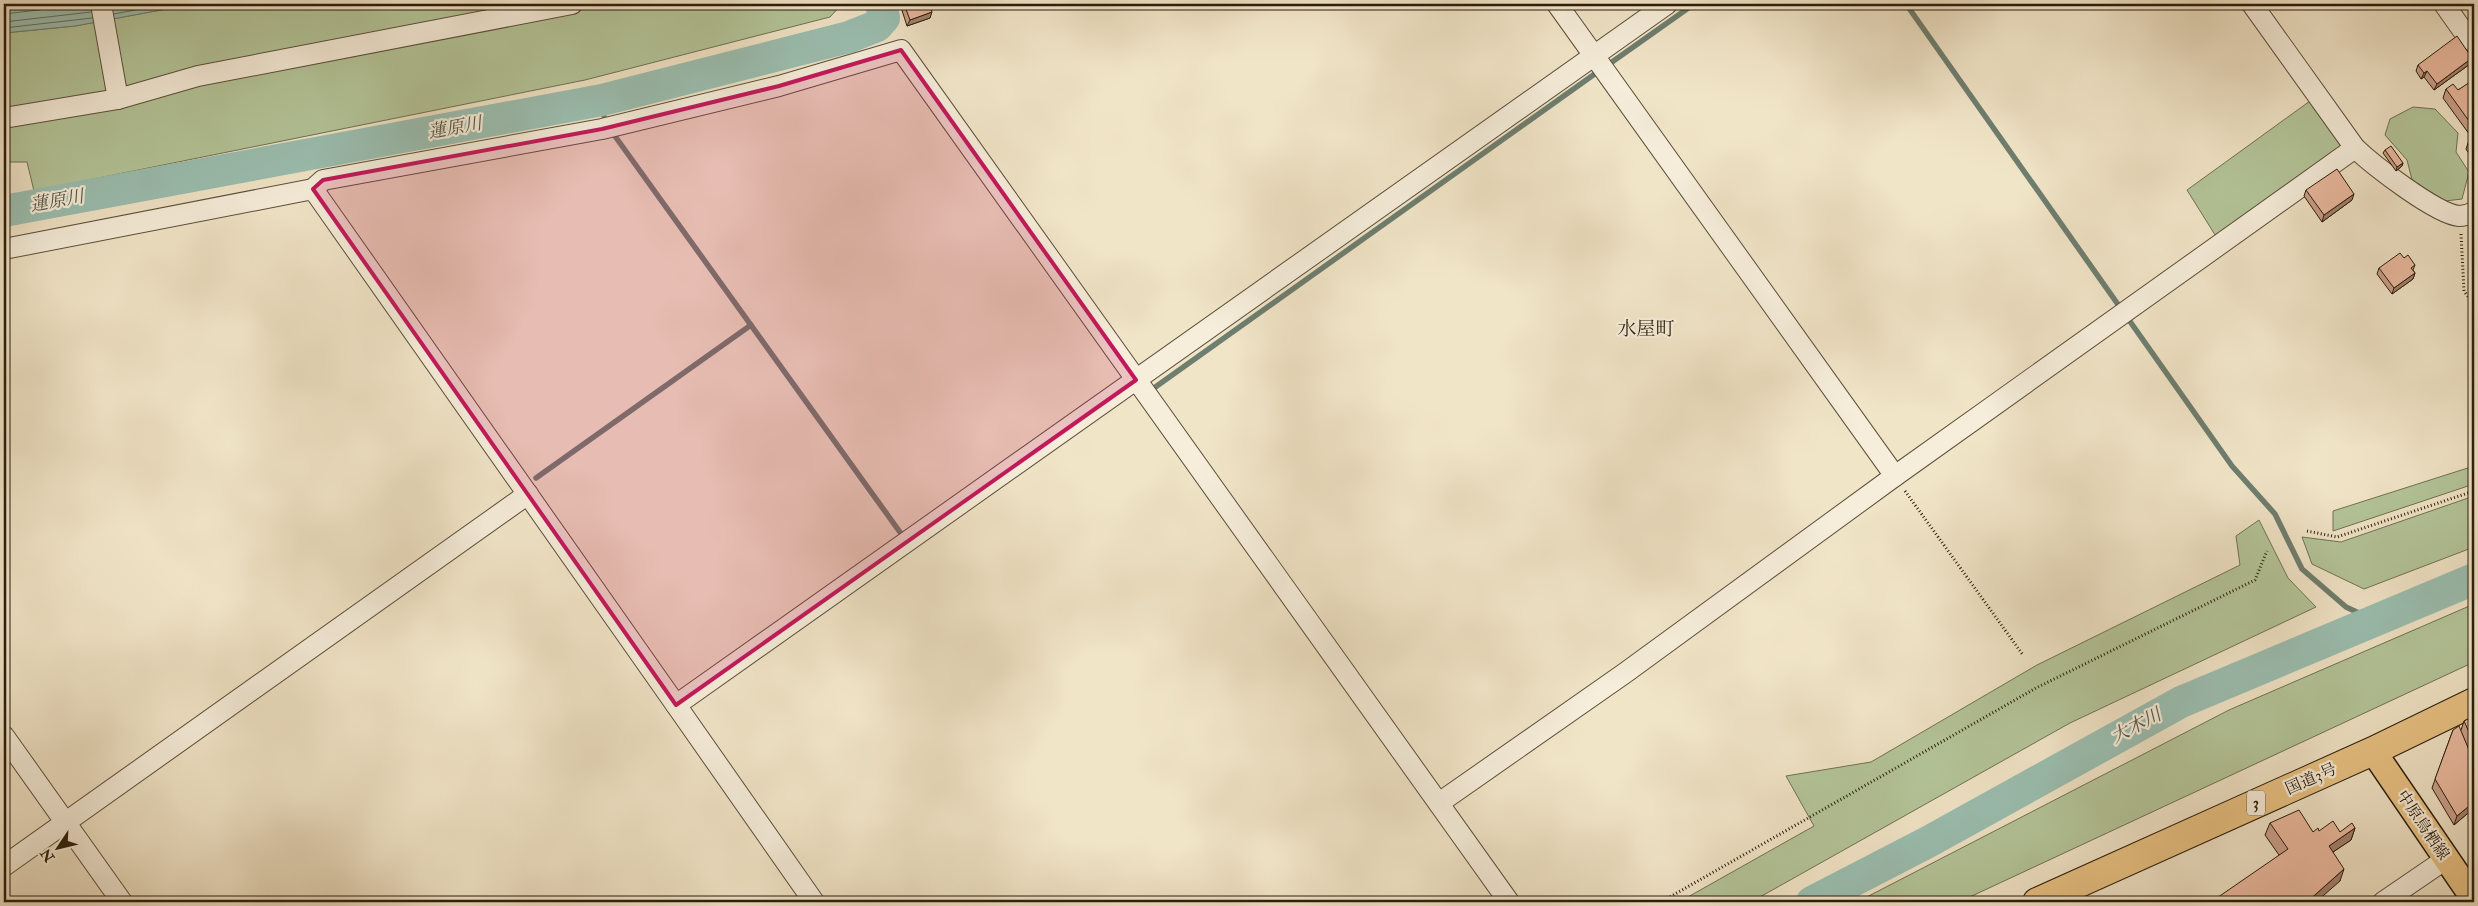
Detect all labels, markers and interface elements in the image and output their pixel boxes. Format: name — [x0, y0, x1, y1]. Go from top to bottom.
water label: 蓮原川 — [426, 112, 486, 144]
water label: 蓮原川 — [28, 185, 88, 217]
district label: 水屋町 — [1617, 317, 1675, 341]
water label: 大木川 — [2107, 702, 2167, 749]
street label: 国道3号 — [2282, 759, 2340, 799]
street label: 中原鳥栖線 — [2392, 786, 2454, 864]
road number: 3 — [2247, 790, 2265, 816]
north arrow — [32, 824, 82, 874]
text: N — [37, 845, 59, 866]

